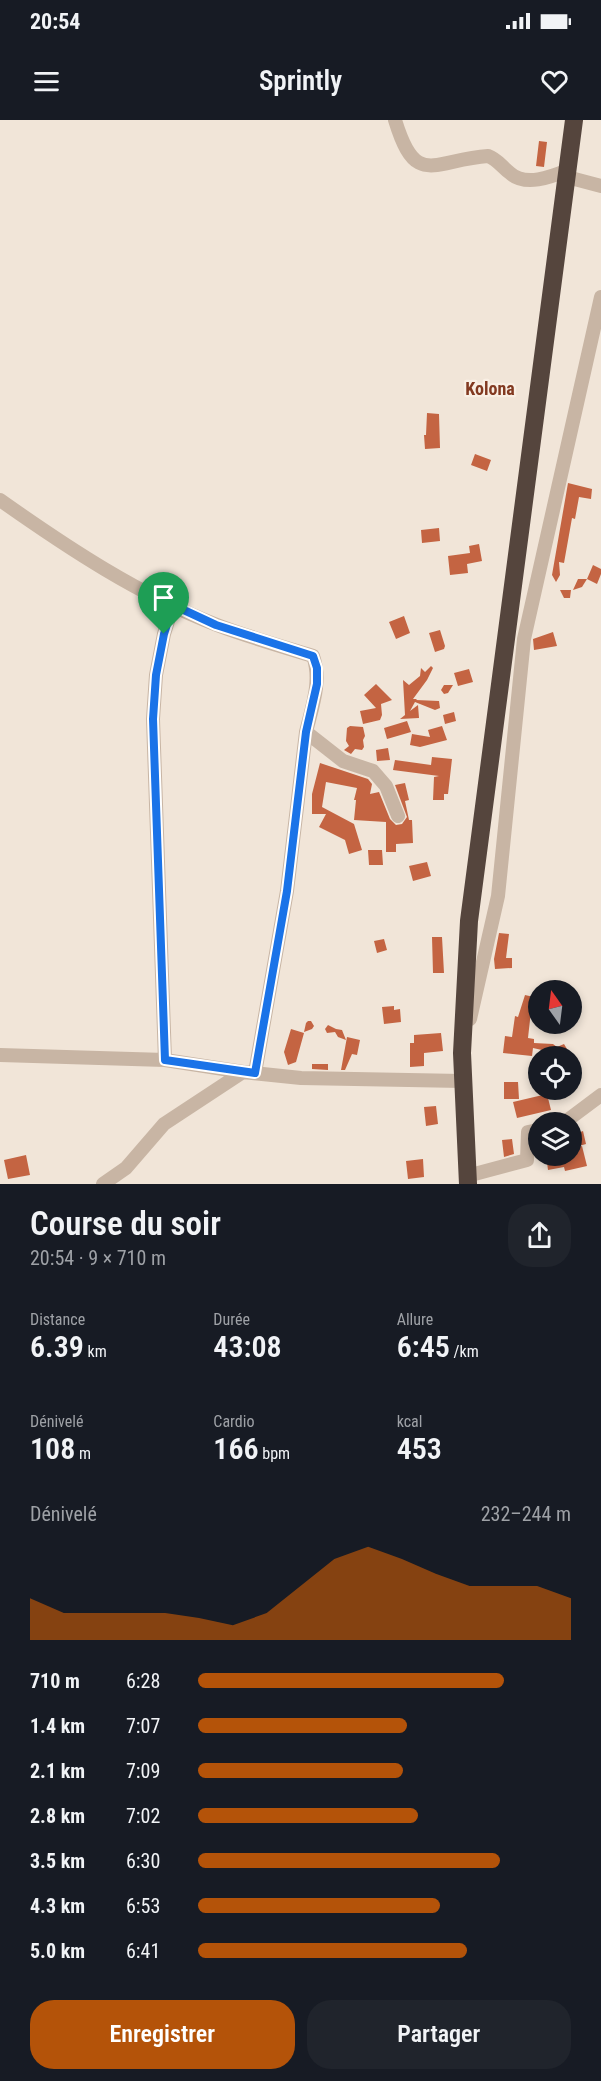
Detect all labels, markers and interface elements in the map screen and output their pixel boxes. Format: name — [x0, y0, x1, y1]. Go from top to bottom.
text: 20:54 — [30, 9, 81, 34]
icon: menu — [30, 65, 63, 98]
text: Sprintly — [259, 65, 342, 97]
icon: heart — [538, 65, 571, 98]
district label: Kolona — [465, 378, 515, 399]
pin — [138, 572, 189, 634]
icon: arrive — [147, 581, 180, 614]
north arrow — [528, 980, 582, 1034]
map controls — [528, 980, 582, 1166]
button: locate — [528, 1046, 582, 1100]
button: layers — [528, 1112, 582, 1166]
text: Course du soir — [30, 1204, 221, 1243]
button: share — [508, 1204, 571, 1267]
text: 20:54 · 9 × 710 m — [30, 1246, 166, 1270]
text: Distance — [30, 1310, 85, 1329]
text: Durée — [213, 1310, 250, 1329]
text: Allure — [397, 1310, 433, 1329]
text: 6.39 — [30, 1329, 84, 1364]
text: 43:08 — [213, 1329, 282, 1364]
text: 6:45 — [397, 1329, 450, 1364]
text: km — [84, 1342, 107, 1361]
text: /km — [450, 1342, 479, 1361]
text: Dénivelé — [30, 1412, 83, 1431]
text: Cardio — [213, 1412, 254, 1431]
text: kcal — [397, 1412, 422, 1431]
text: 108 — [30, 1431, 75, 1466]
text: 166 — [213, 1431, 259, 1466]
text: 453 — [397, 1431, 442, 1466]
text: m — [75, 1444, 91, 1463]
text: bpm — [259, 1444, 290, 1463]
text: Dénivelé — [30, 1502, 97, 1526]
text: 232–244 m — [481, 1502, 571, 1526]
text: 710 m — [30, 1669, 80, 1693]
text: 6:28 — [126, 1669, 160, 1693]
text: 1.4 km — [30, 1714, 85, 1738]
text: 7:07 — [126, 1714, 160, 1738]
text: 2.1 km — [30, 1759, 85, 1783]
text: 7:09 — [126, 1759, 160, 1783]
text: 2.8 km — [30, 1804, 85, 1828]
text: 7:02 — [126, 1804, 160, 1828]
text: 3.5 km — [30, 1849, 85, 1873]
text: 6:30 — [126, 1849, 160, 1873]
text: 4.3 km — [30, 1894, 85, 1918]
text: 6:53 — [126, 1894, 160, 1918]
text: 5.0 km — [30, 1939, 85, 1963]
text: 6:41 — [126, 1939, 160, 1963]
button: Enregistrer — [30, 2000, 295, 2069]
button: Partager — [307, 2000, 571, 2069]

